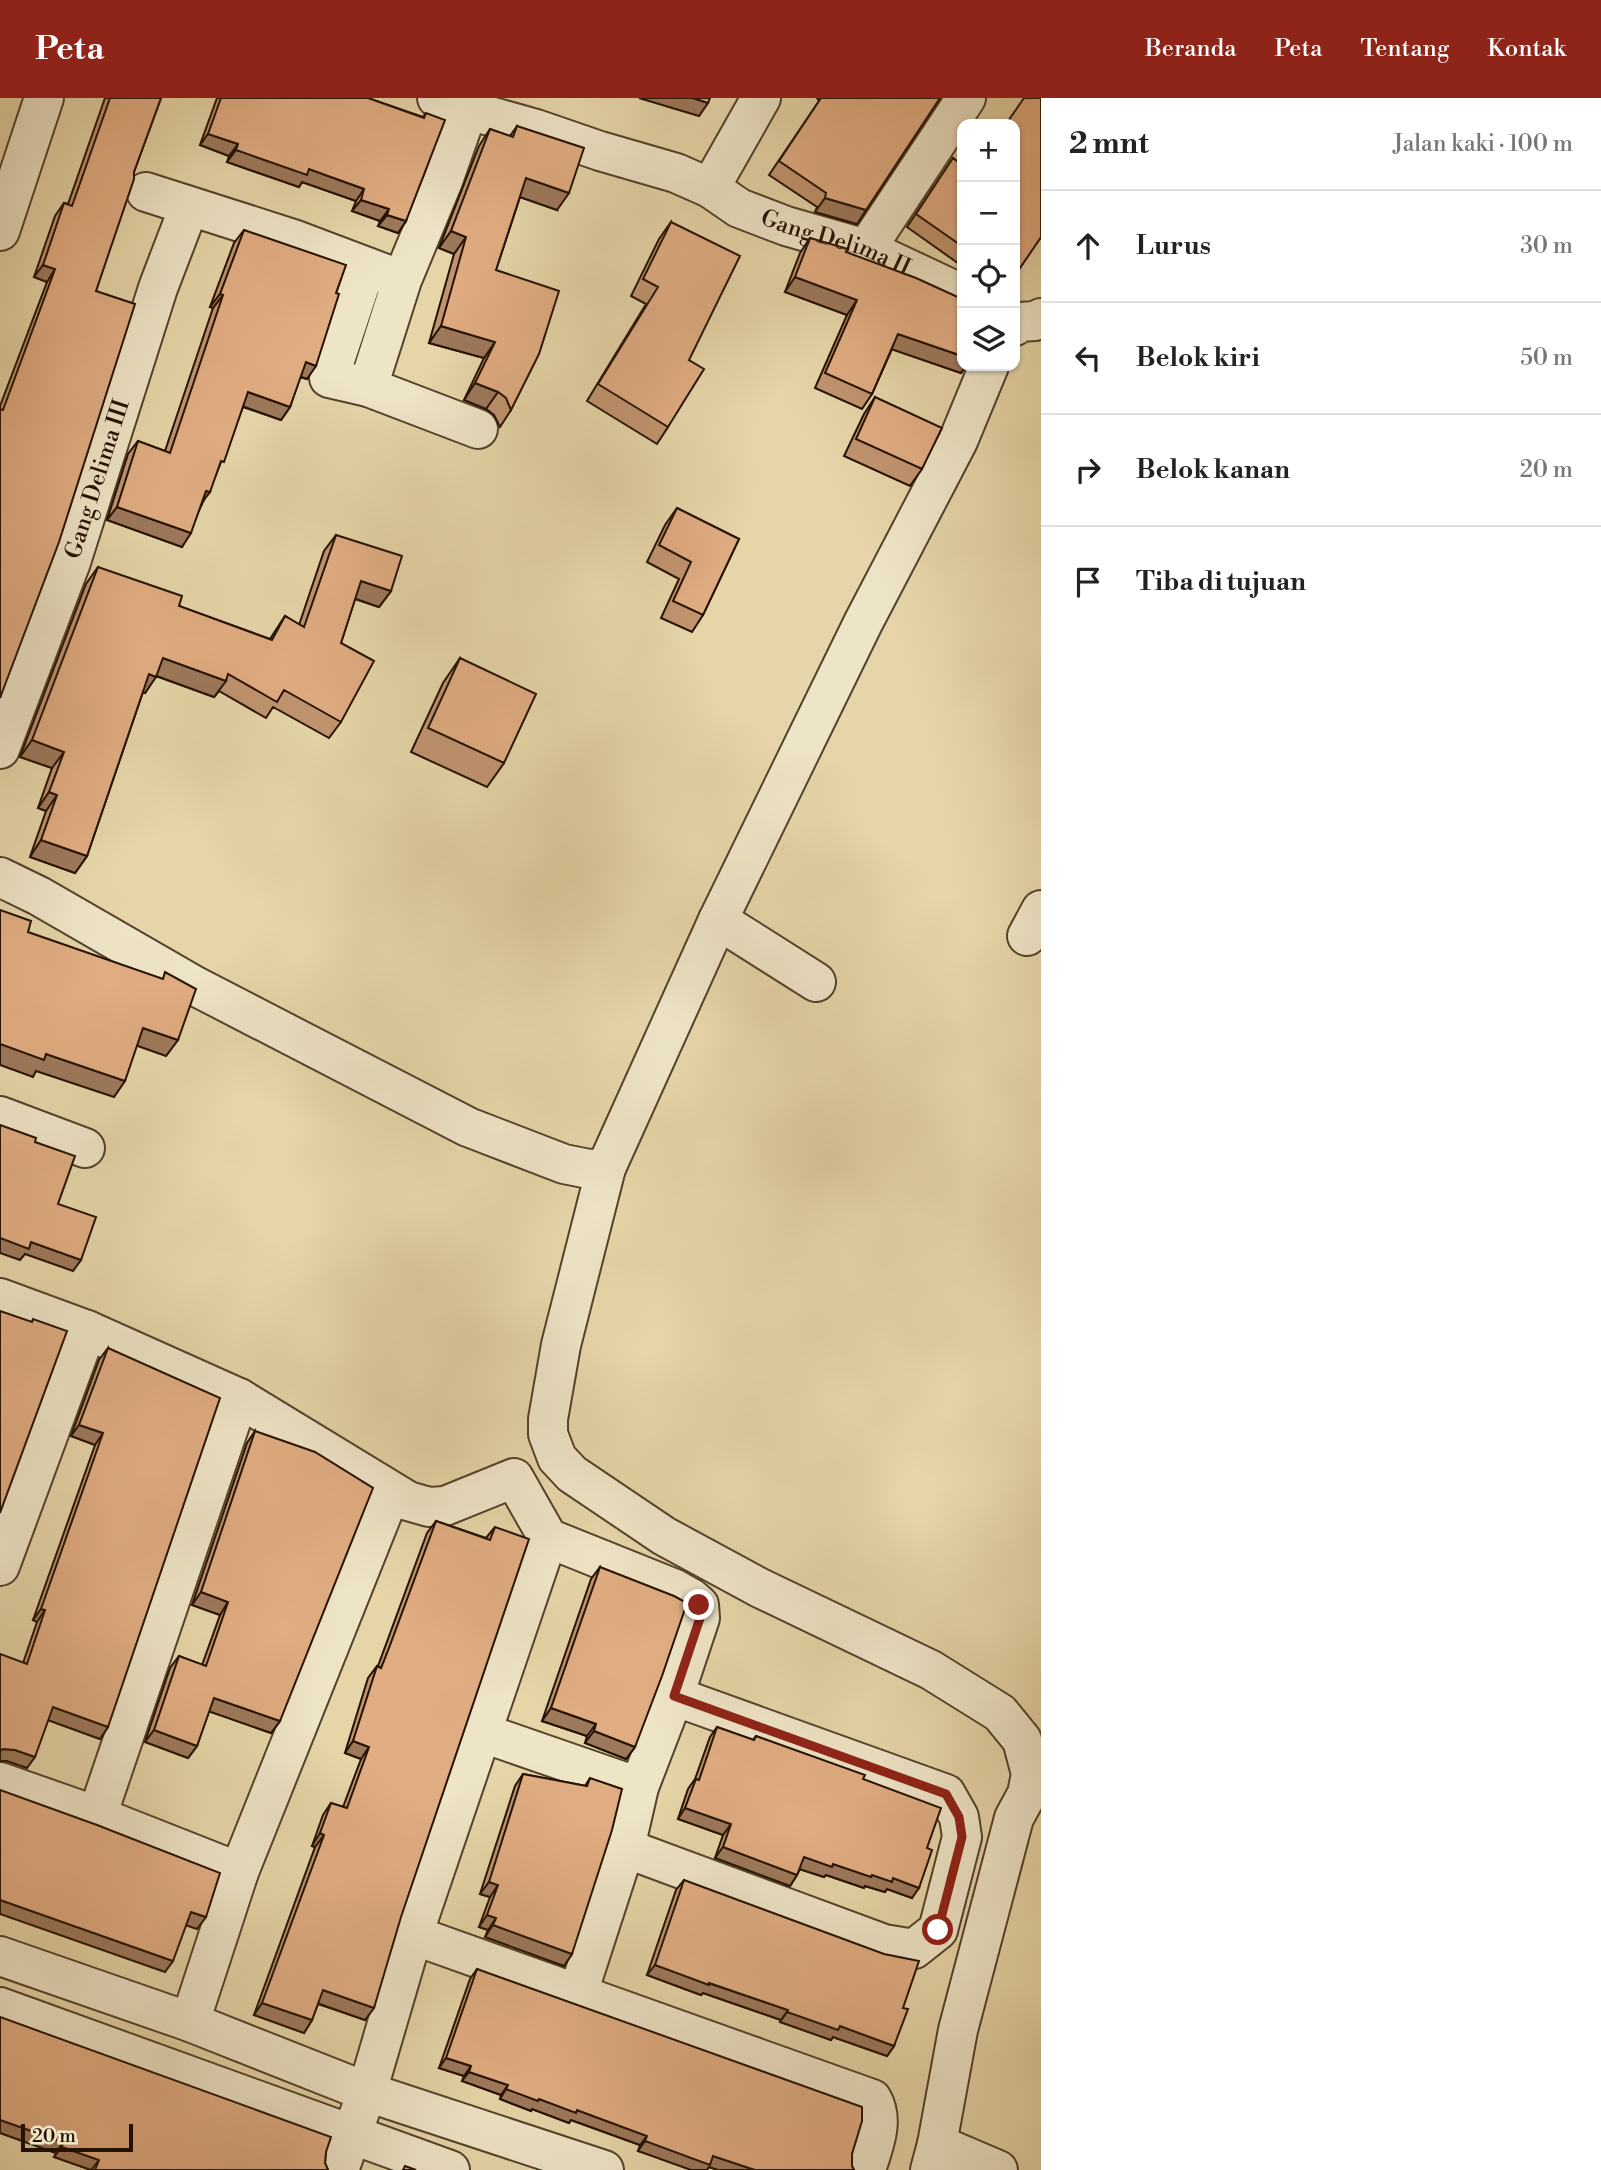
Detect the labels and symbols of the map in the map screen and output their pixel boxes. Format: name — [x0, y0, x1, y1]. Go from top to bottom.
street label: Gang Delima II — [757, 204, 915, 282]
street label: Gang Delima III — [59, 396, 136, 562]
route end — [683, 1589, 714, 1620]
route start — [922, 1914, 953, 1945]
scale bar — [21, 2121, 133, 2153]

